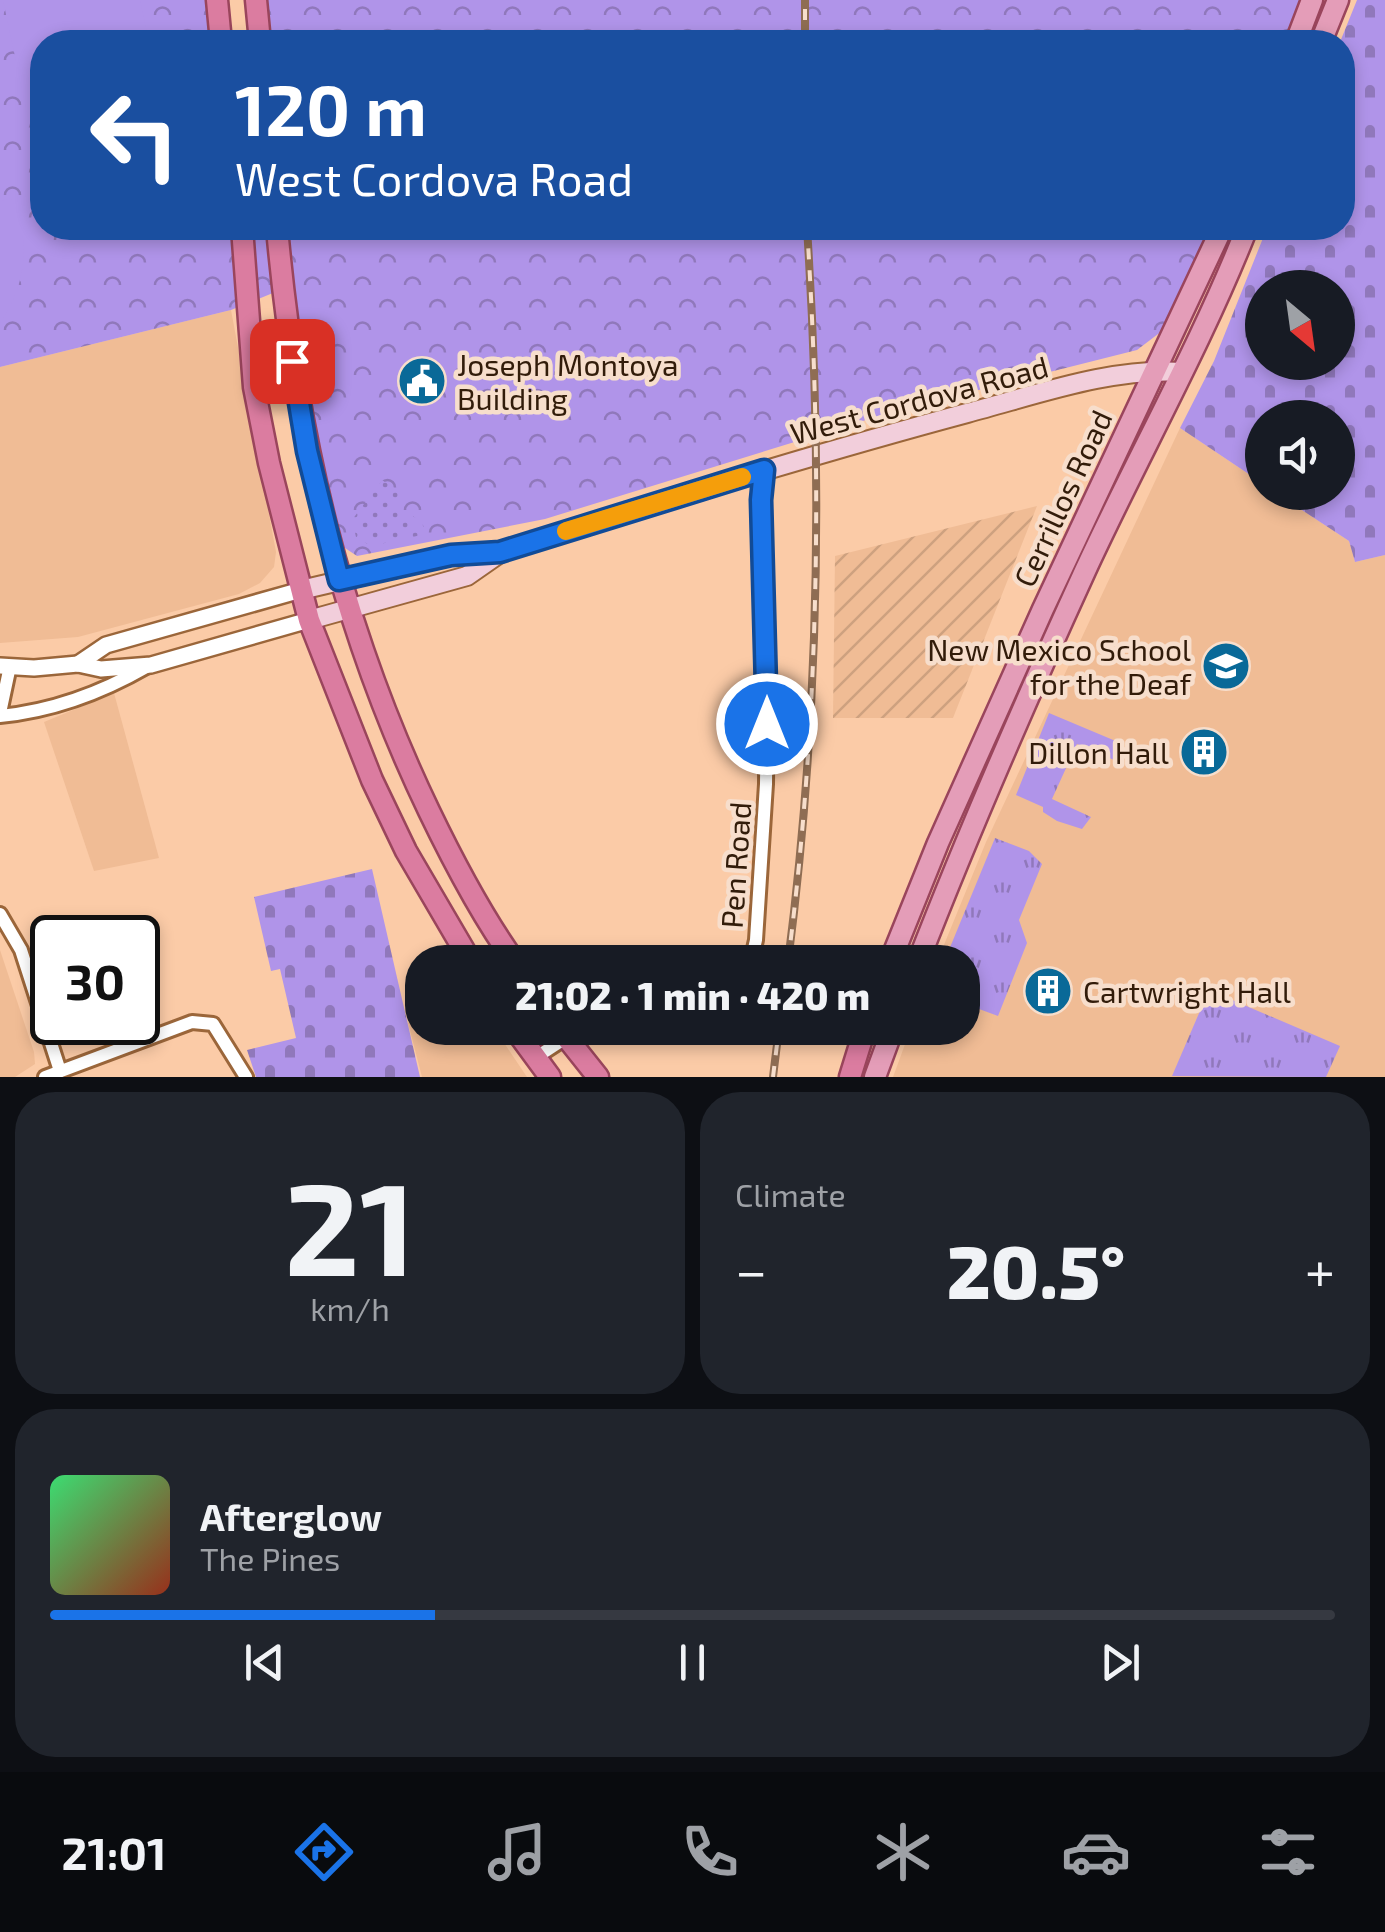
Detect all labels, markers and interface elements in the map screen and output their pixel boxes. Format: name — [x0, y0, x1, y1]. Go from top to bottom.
text: 120 m — [235, 66, 427, 150]
icon: left — [70, 70, 200, 200]
text: West Cordova Road — [235, 151, 633, 205]
north arrow — [1245, 270, 1355, 380]
map controls — [1245, 270, 1355, 510]
pin — [250, 319, 335, 404]
icon: arrive — [265, 334, 320, 389]
place label: Joseph Montoya Building — [457, 346, 678, 416]
street label: West Cordova Road — [786, 347, 1052, 451]
public building icon: Joseph Montoya Building — [396, 355, 448, 407]
button: sound — [1245, 400, 1355, 510]
street label: Cerrillos Road — [1005, 404, 1119, 592]
place label: New Mexico School for the Deaf — [927, 631, 1192, 701]
school or university icon: New Mexico School for the Deaf — [1200, 640, 1252, 692]
position arrow — [715, 672, 819, 776]
building icon: Dillon Hall — [1178, 726, 1230, 778]
place label: Dillon Hall — [1028, 734, 1169, 770]
street label: Pen Road — [713, 800, 757, 930]
speed limit sign: 30 — [30, 915, 160, 1045]
building icon: Cartwright Hall — [1022, 965, 1074, 1017]
text: 21:02 · 1 min · 420 m — [515, 972, 870, 1018]
place label: Cartwright Hall — [1083, 973, 1291, 1009]
text: 21 — [284, 1146, 416, 1302]
text: Climate — [735, 1175, 846, 1213]
text: 20.5° — [947, 1224, 1125, 1314]
text: − — [735, 1236, 767, 1302]
text: + — [1305, 1236, 1335, 1302]
text: km/h — [310, 1289, 390, 1327]
text: Afterglow — [200, 1493, 382, 1539]
text: The Pines — [200, 1539, 340, 1577]
icon: previous — [237, 1635, 292, 1690]
icon: pause — [665, 1635, 720, 1690]
icon: next — [1093, 1635, 1148, 1690]
icon: directions — [289, 1817, 359, 1887]
icon: music — [482, 1817, 552, 1887]
icon: phone — [675, 1817, 745, 1887]
icon: climate — [868, 1817, 938, 1887]
icon: car — [1061, 1817, 1131, 1887]
icon: filters — [1253, 1817, 1323, 1887]
text: 21:01 — [61, 1825, 166, 1879]

